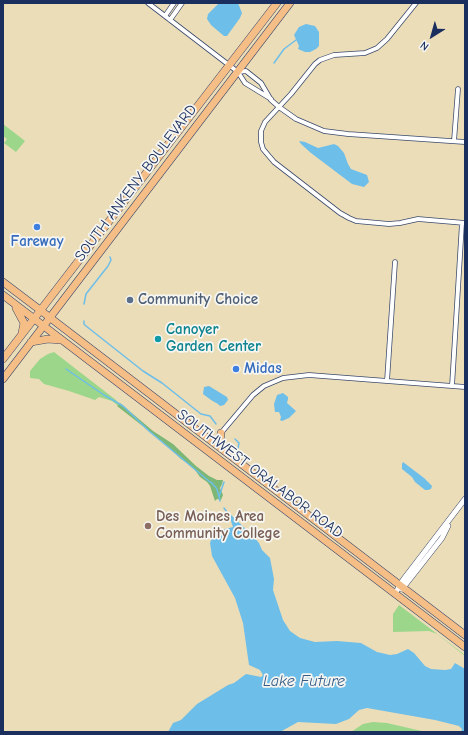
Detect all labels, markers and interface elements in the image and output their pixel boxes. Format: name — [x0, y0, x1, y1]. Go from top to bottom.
north arrow — [412, 16, 452, 56]
text: N — [418, 39, 431, 53]
street label: SOUTH ANKENY BOULEVARD — [71, 101, 201, 265]
marker: Fareway — [32, 222, 42, 232]
place label: Fareway — [10, 233, 64, 251]
place label: Community Choice — [138, 291, 258, 309]
marker: Community Choice — [125, 295, 135, 305]
place label: Canoyer Garden Center — [166, 321, 261, 356]
marker: Canoyer Garden Center — [153, 334, 163, 344]
place label: Midas — [244, 360, 282, 378]
marker: Midas — [231, 364, 241, 374]
street label: SOUTHWEST ORALABOR ROAD — [173, 406, 347, 542]
place label: Des Moines Area Community College — [156, 508, 280, 543]
marker: Des Moines Area Community College — [143, 521, 153, 531]
water label: Lake Future — [263, 671, 345, 691]

